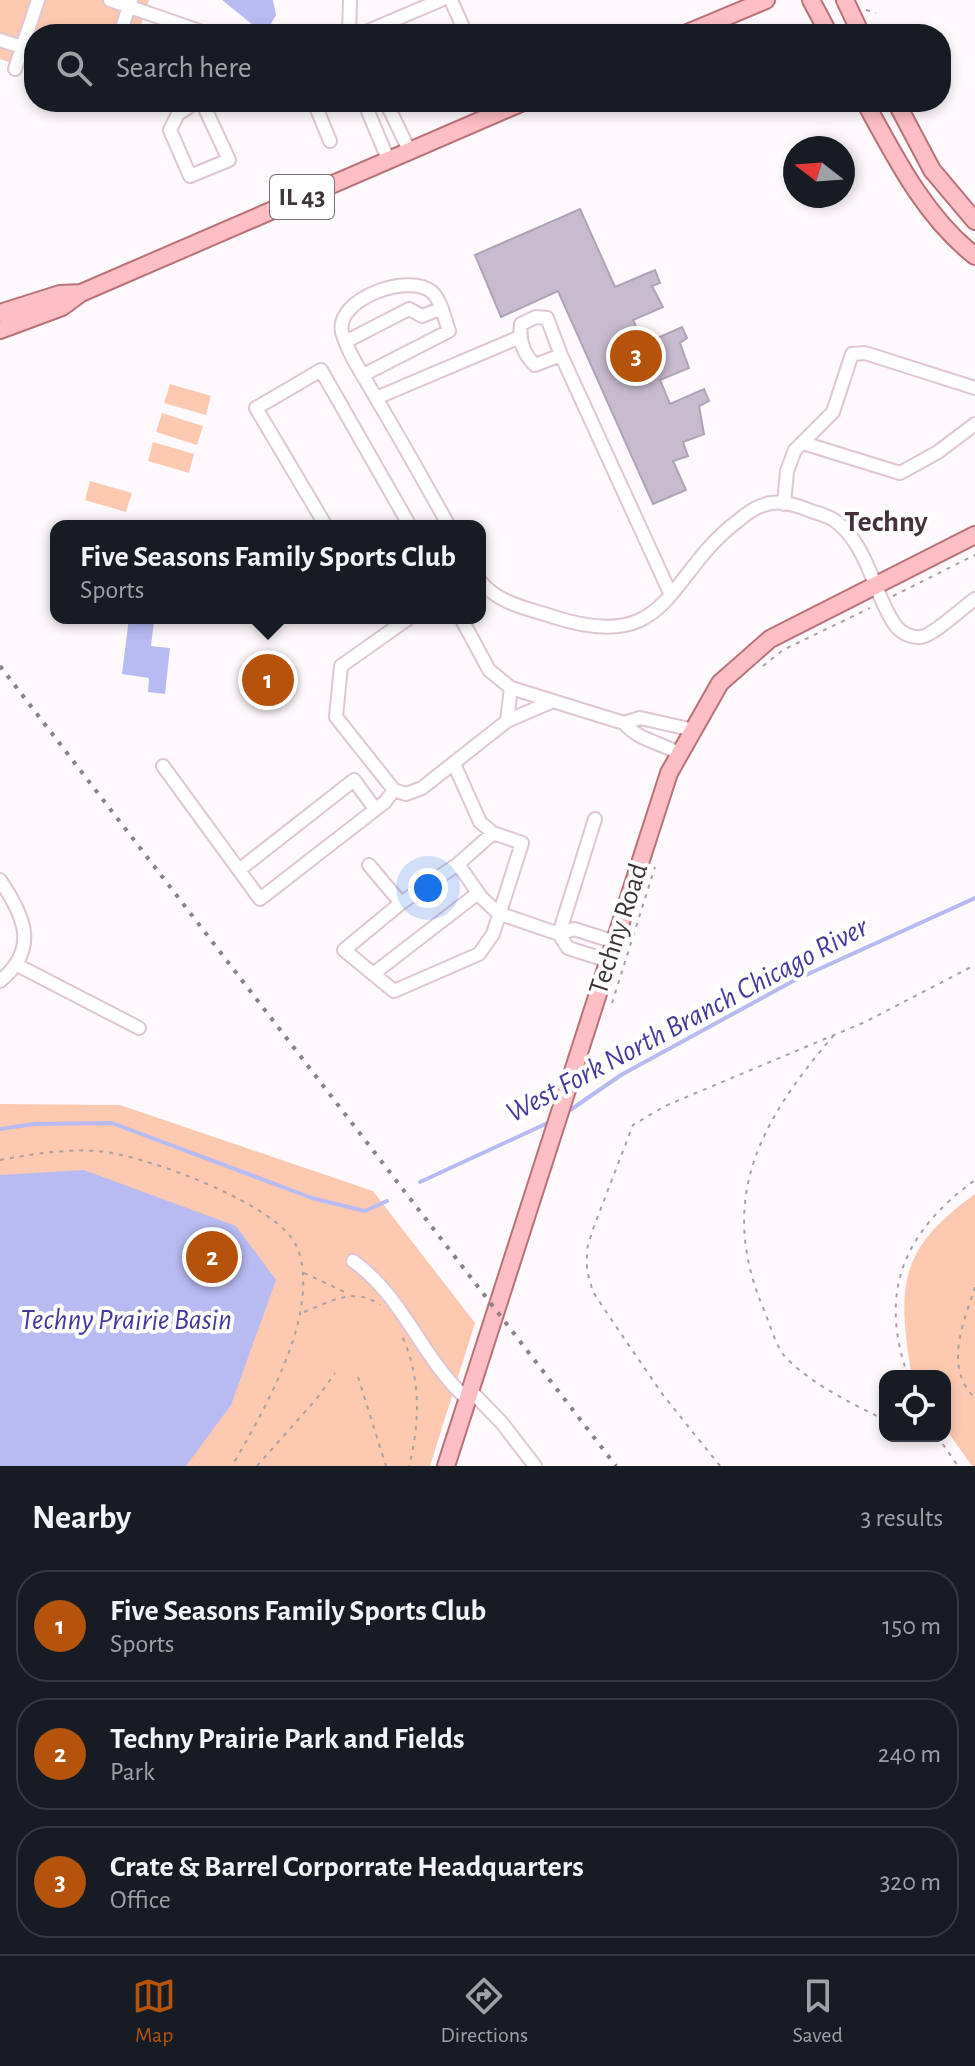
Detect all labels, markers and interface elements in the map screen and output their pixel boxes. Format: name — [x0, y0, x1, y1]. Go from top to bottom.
search box — [24, 24, 951, 112]
icon: search — [52, 46, 96, 90]
text: Search here — [116, 53, 252, 83]
north arrow — [783, 136, 855, 208]
road number: IL 43 — [270, 175, 334, 219]
pin: 3 — [610, 326, 662, 386]
district label: Techny — [844, 507, 928, 537]
popup — [50, 520, 486, 624]
text: Five Seasons Family Sports Club — [80, 542, 456, 572]
text: Sports — [80, 577, 144, 603]
pin: 1 — [242, 650, 294, 710]
street label: Techny Road — [585, 860, 653, 998]
your location — [408, 868, 448, 908]
water label: West Fork North Branch Chicago River — [501, 911, 874, 1128]
pin: 2 — [186, 1227, 238, 1287]
water label: Techny Prairie Basin — [20, 1305, 232, 1335]
map controls — [879, 1370, 951, 1442]
button: locate — [879, 1370, 951, 1442]
text: Nearby — [32, 1501, 131, 1535]
text: 3 results — [860, 1505, 943, 1531]
text: Five Seasons Family Sports Club — [110, 1596, 486, 1626]
text: 1 — [55, 1613, 65, 1639]
text: 150 m — [882, 1613, 941, 1639]
text: Sports — [110, 1631, 174, 1657]
text: Techny Prairie Park and Fields — [110, 1724, 465, 1754]
text: 2 — [54, 1741, 66, 1767]
text: 240 m — [878, 1741, 941, 1767]
text: Park — [110, 1759, 155, 1785]
text: Crate & Barrel Corporrate Headquarters — [110, 1852, 584, 1882]
text: 3 — [54, 1869, 66, 1895]
text: 320 m — [880, 1869, 941, 1895]
text: Office — [110, 1887, 171, 1913]
tab: Map — [132, 1974, 176, 2048]
tab: Directions — [440, 1974, 528, 2048]
tab: Saved — [792, 1974, 843, 2048]

